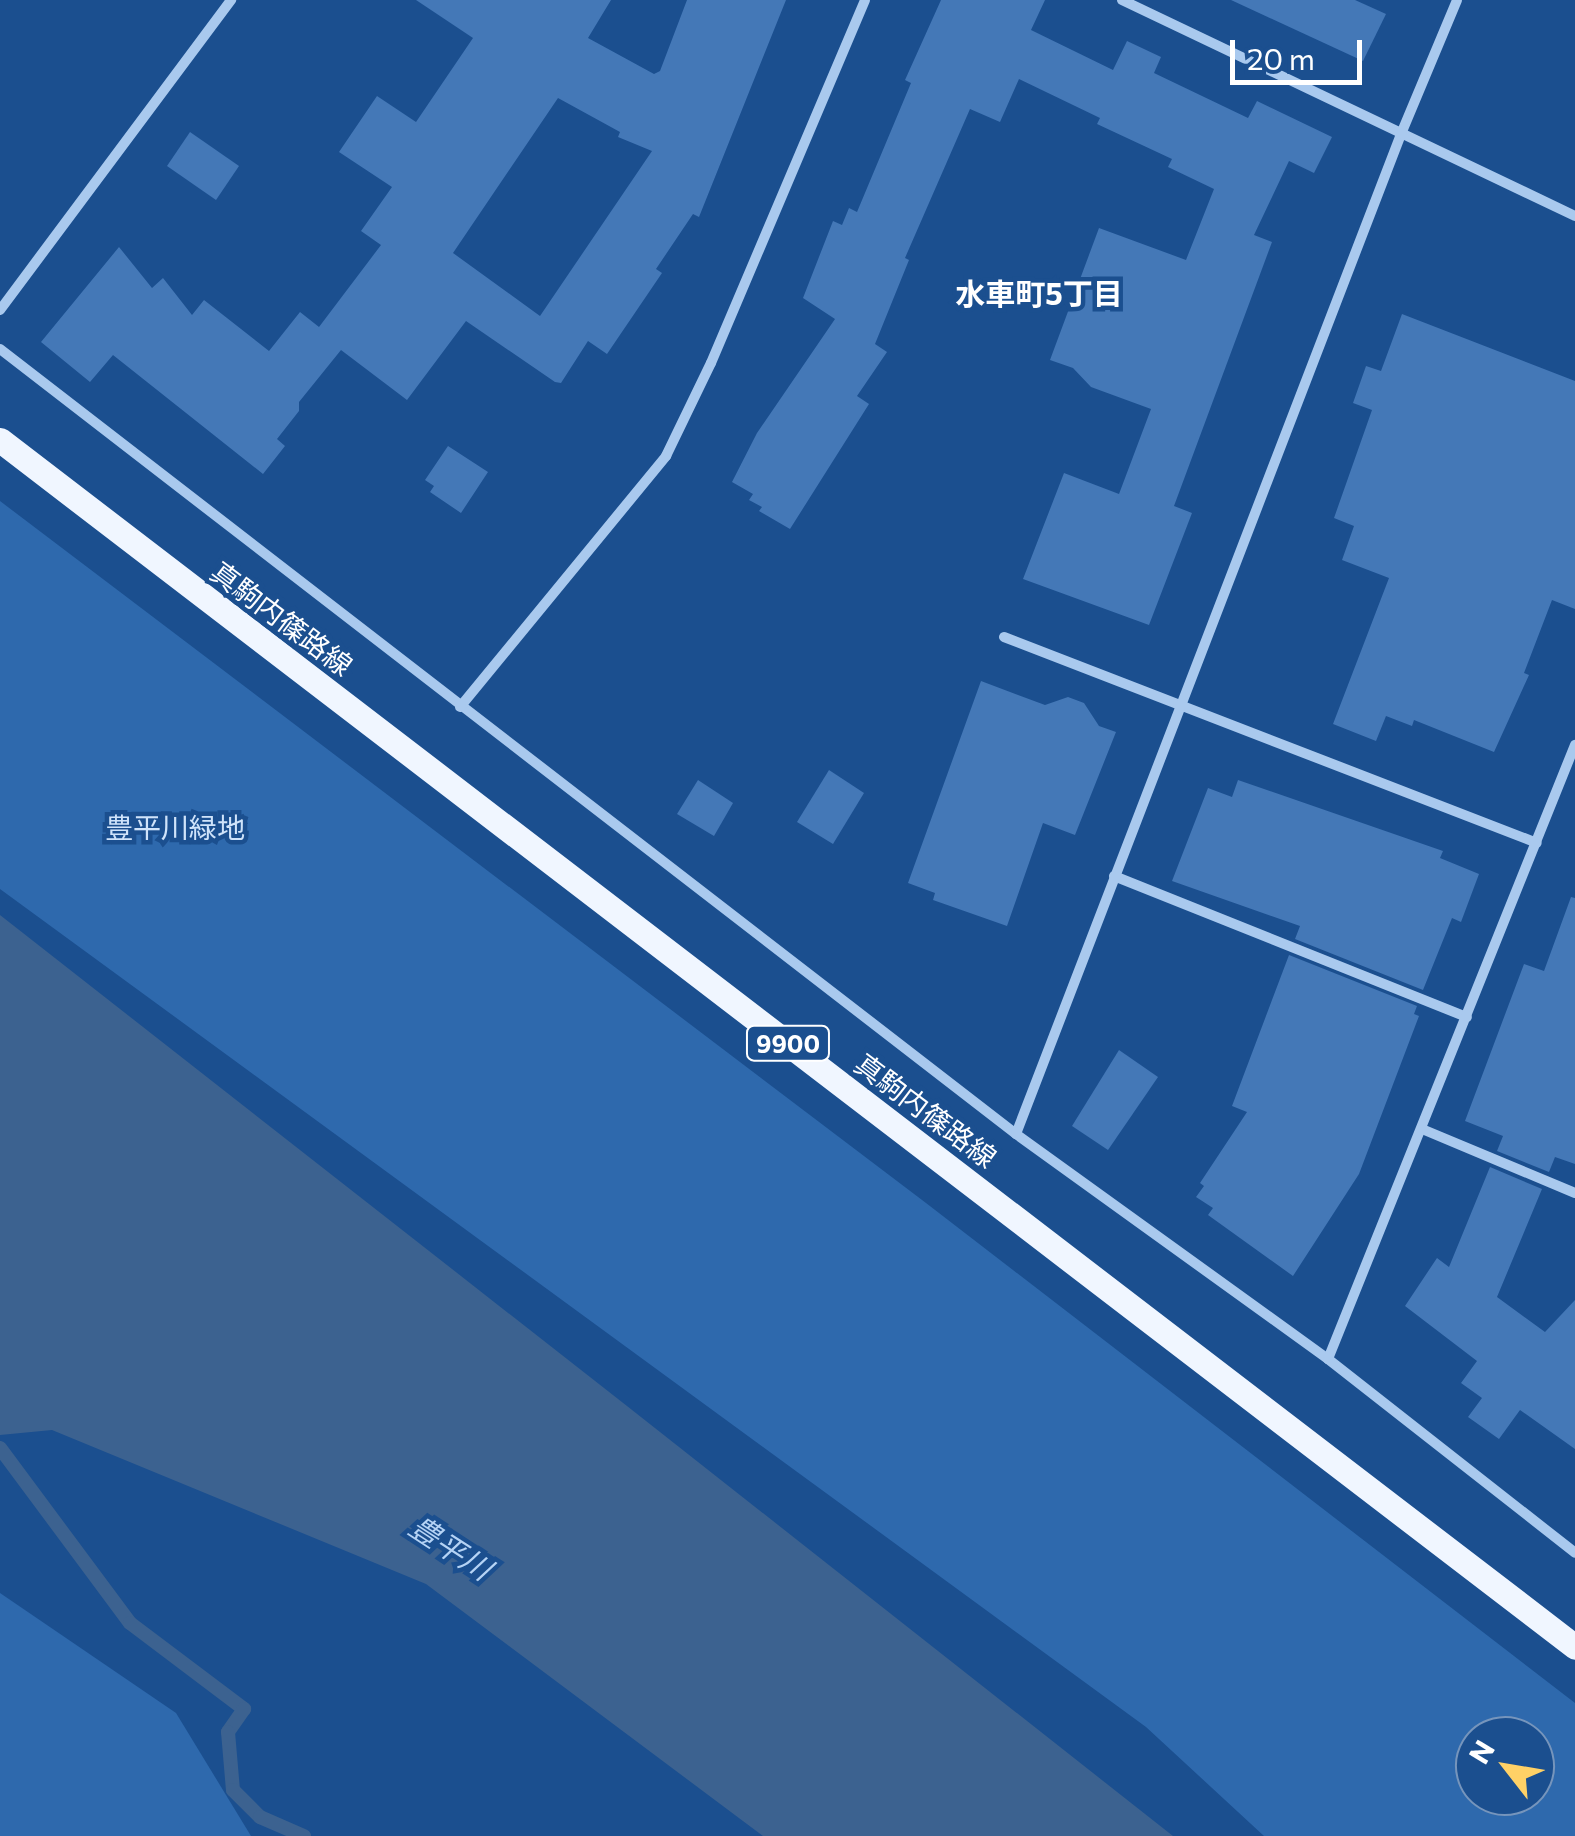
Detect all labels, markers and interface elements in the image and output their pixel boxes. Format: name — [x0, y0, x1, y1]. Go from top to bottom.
scale bar — [1235, 20, 1368, 82]
text: 20 m — [1247, 39, 1315, 76]
district label: 水車町5丁目 — [955, 275, 1123, 311]
street label: 真駒内篠路線 — [205, 554, 359, 682]
park label: 豊平川緑地 — [105, 810, 245, 844]
road number: 9900 — [746, 1023, 830, 1063]
street label: 真駒内篠路線 — [849, 1046, 1003, 1174]
water label: 豊平川 — [403, 1507, 499, 1587]
north arrow — [1455, 1716, 1555, 1816]
text: N — [1461, 1734, 1501, 1769]

